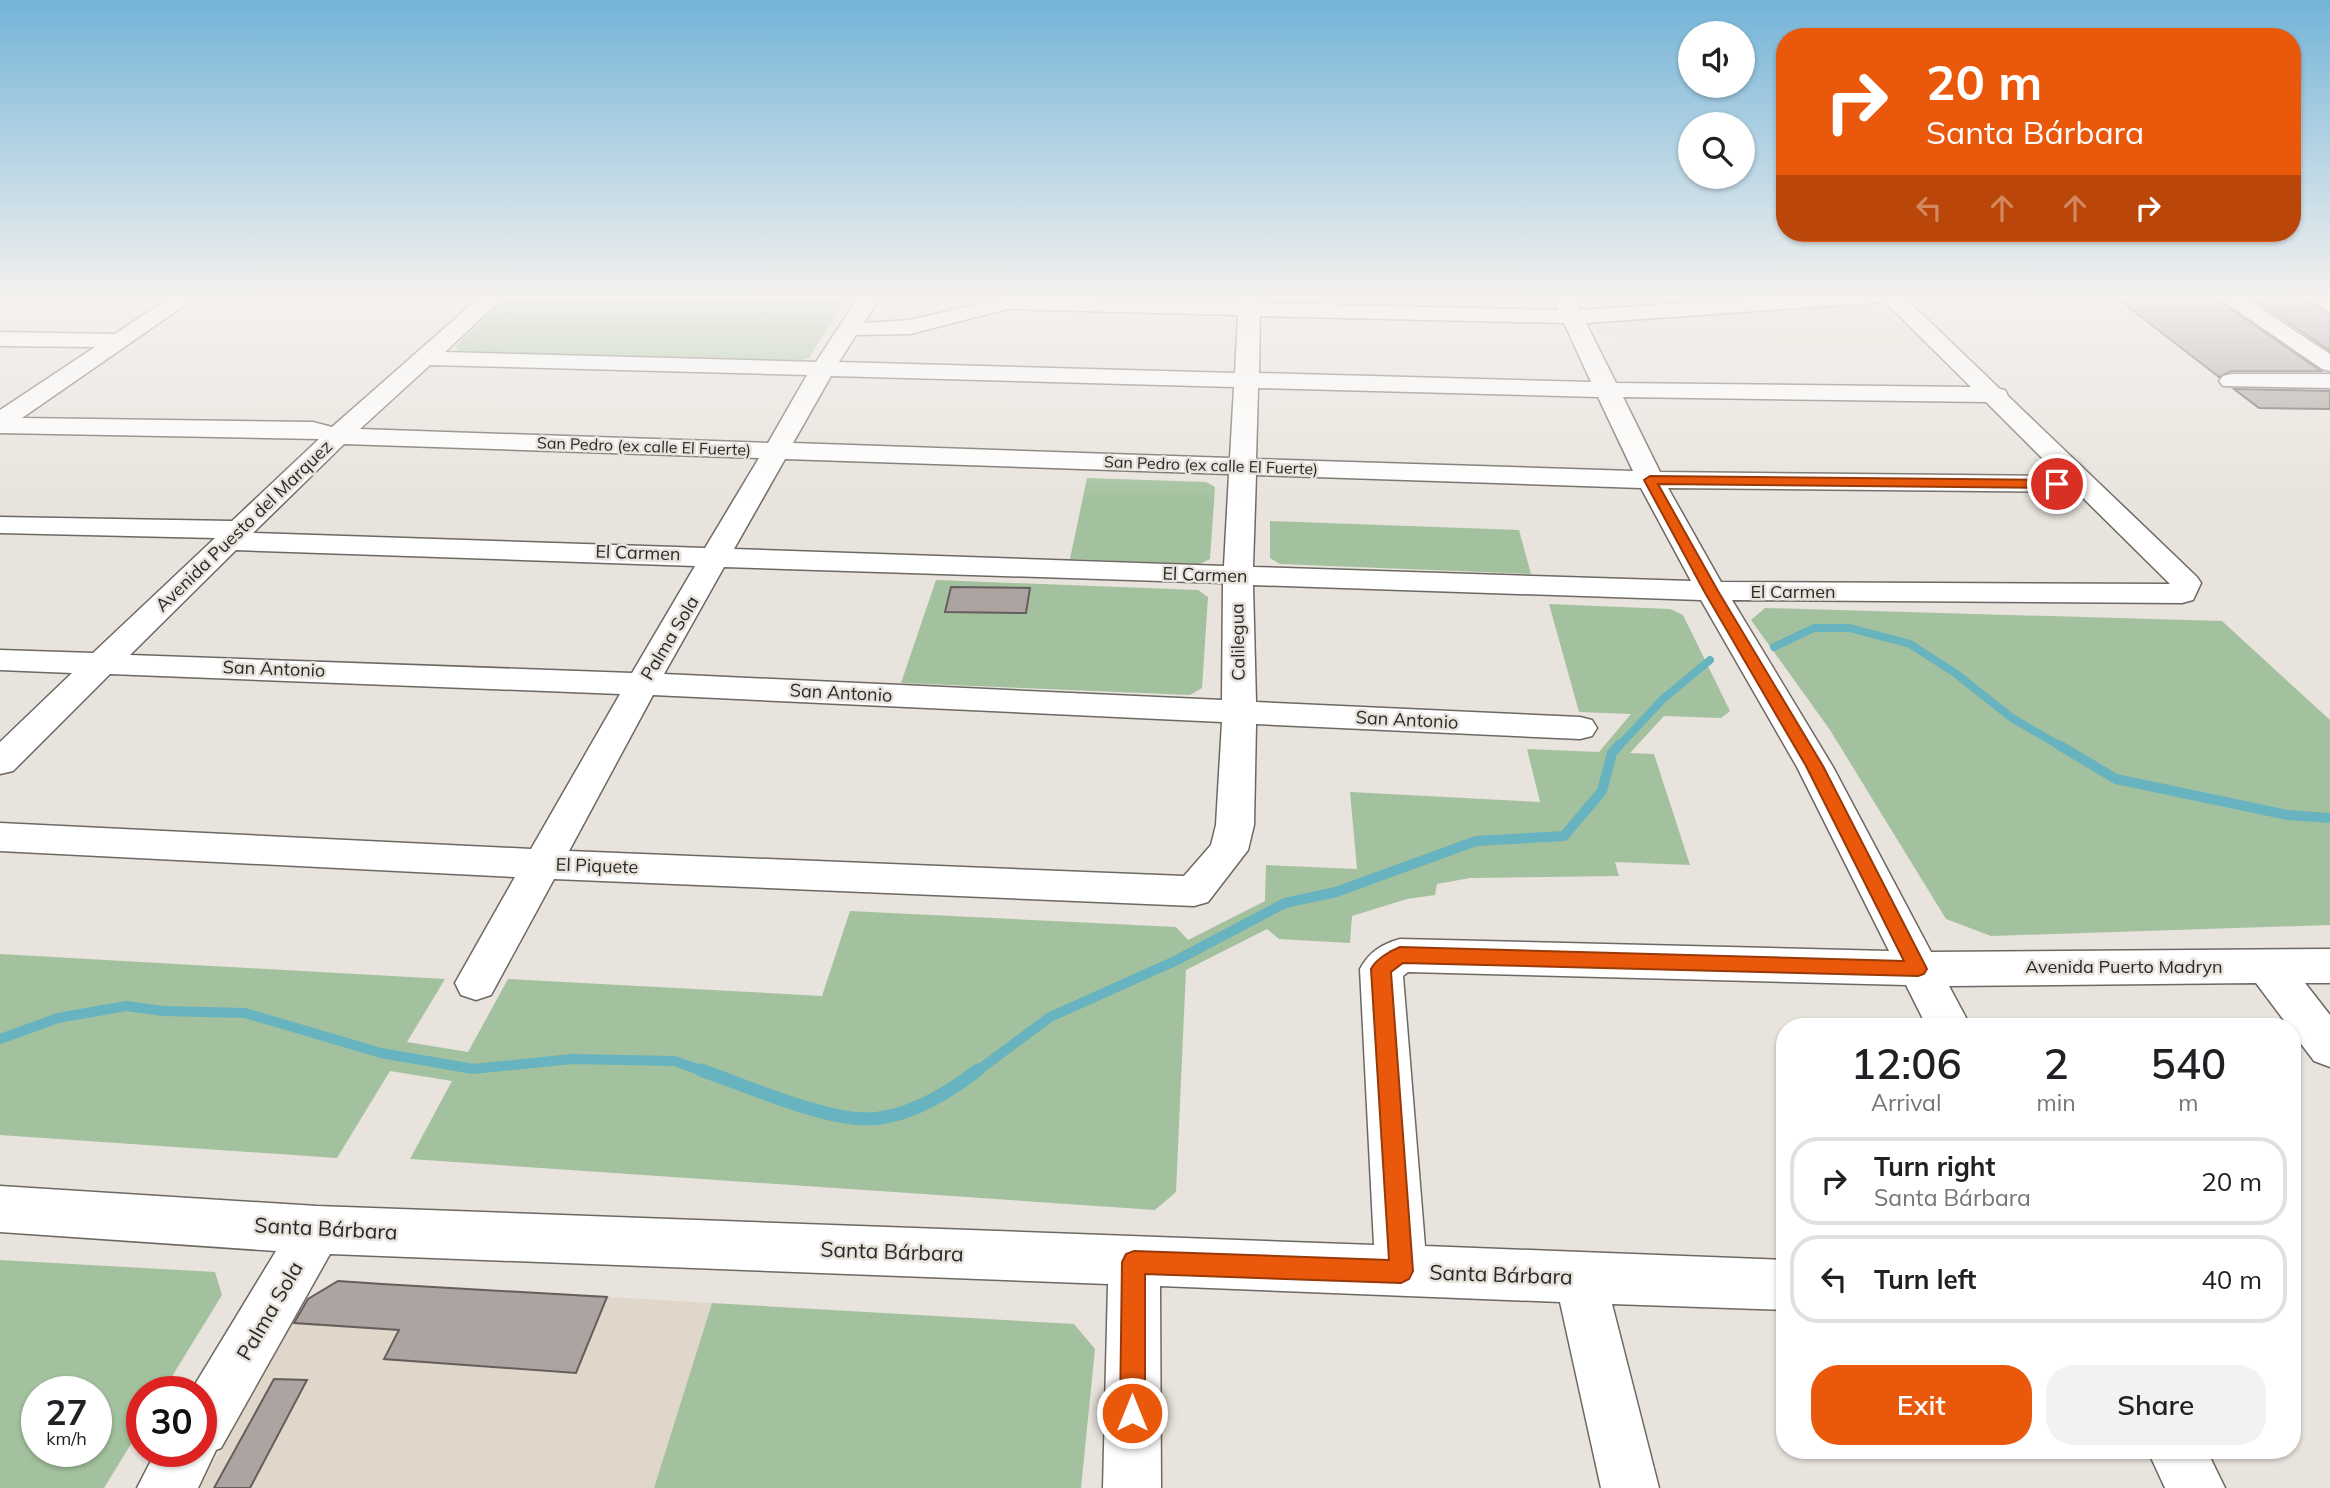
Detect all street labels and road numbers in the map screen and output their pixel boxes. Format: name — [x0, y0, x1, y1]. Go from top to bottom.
street label: San Pedro (ex calle El Fuerte) — [537, 432, 751, 460]
street label: Avenida Puesto del Marquez — [150, 435, 337, 616]
street label: San Pedro (ex calle El Fuerte) — [1104, 451, 1318, 479]
street label: El Carmen — [595, 540, 681, 565]
street label: El Carmen — [1162, 562, 1248, 587]
street label: El Carmen — [1750, 580, 1836, 603]
street label: Palma Sola — [635, 591, 704, 684]
street label: Calilegua — [1225, 603, 1250, 681]
street label: San Antonio — [222, 655, 326, 682]
street label: San Antonio — [789, 678, 893, 707]
street label: San Antonio — [1355, 705, 1459, 734]
street label: El Piquete — [555, 853, 639, 878]
street label: Avenida Puerto Madryn — [2025, 955, 2223, 978]
street label: Santa Bárbara — [254, 1211, 398, 1245]
street label: Santa Bárbara — [820, 1236, 964, 1266]
street label: Palma Sola — [230, 1256, 308, 1365]
street label: Santa Bárbara — [1429, 1259, 1573, 1289]

